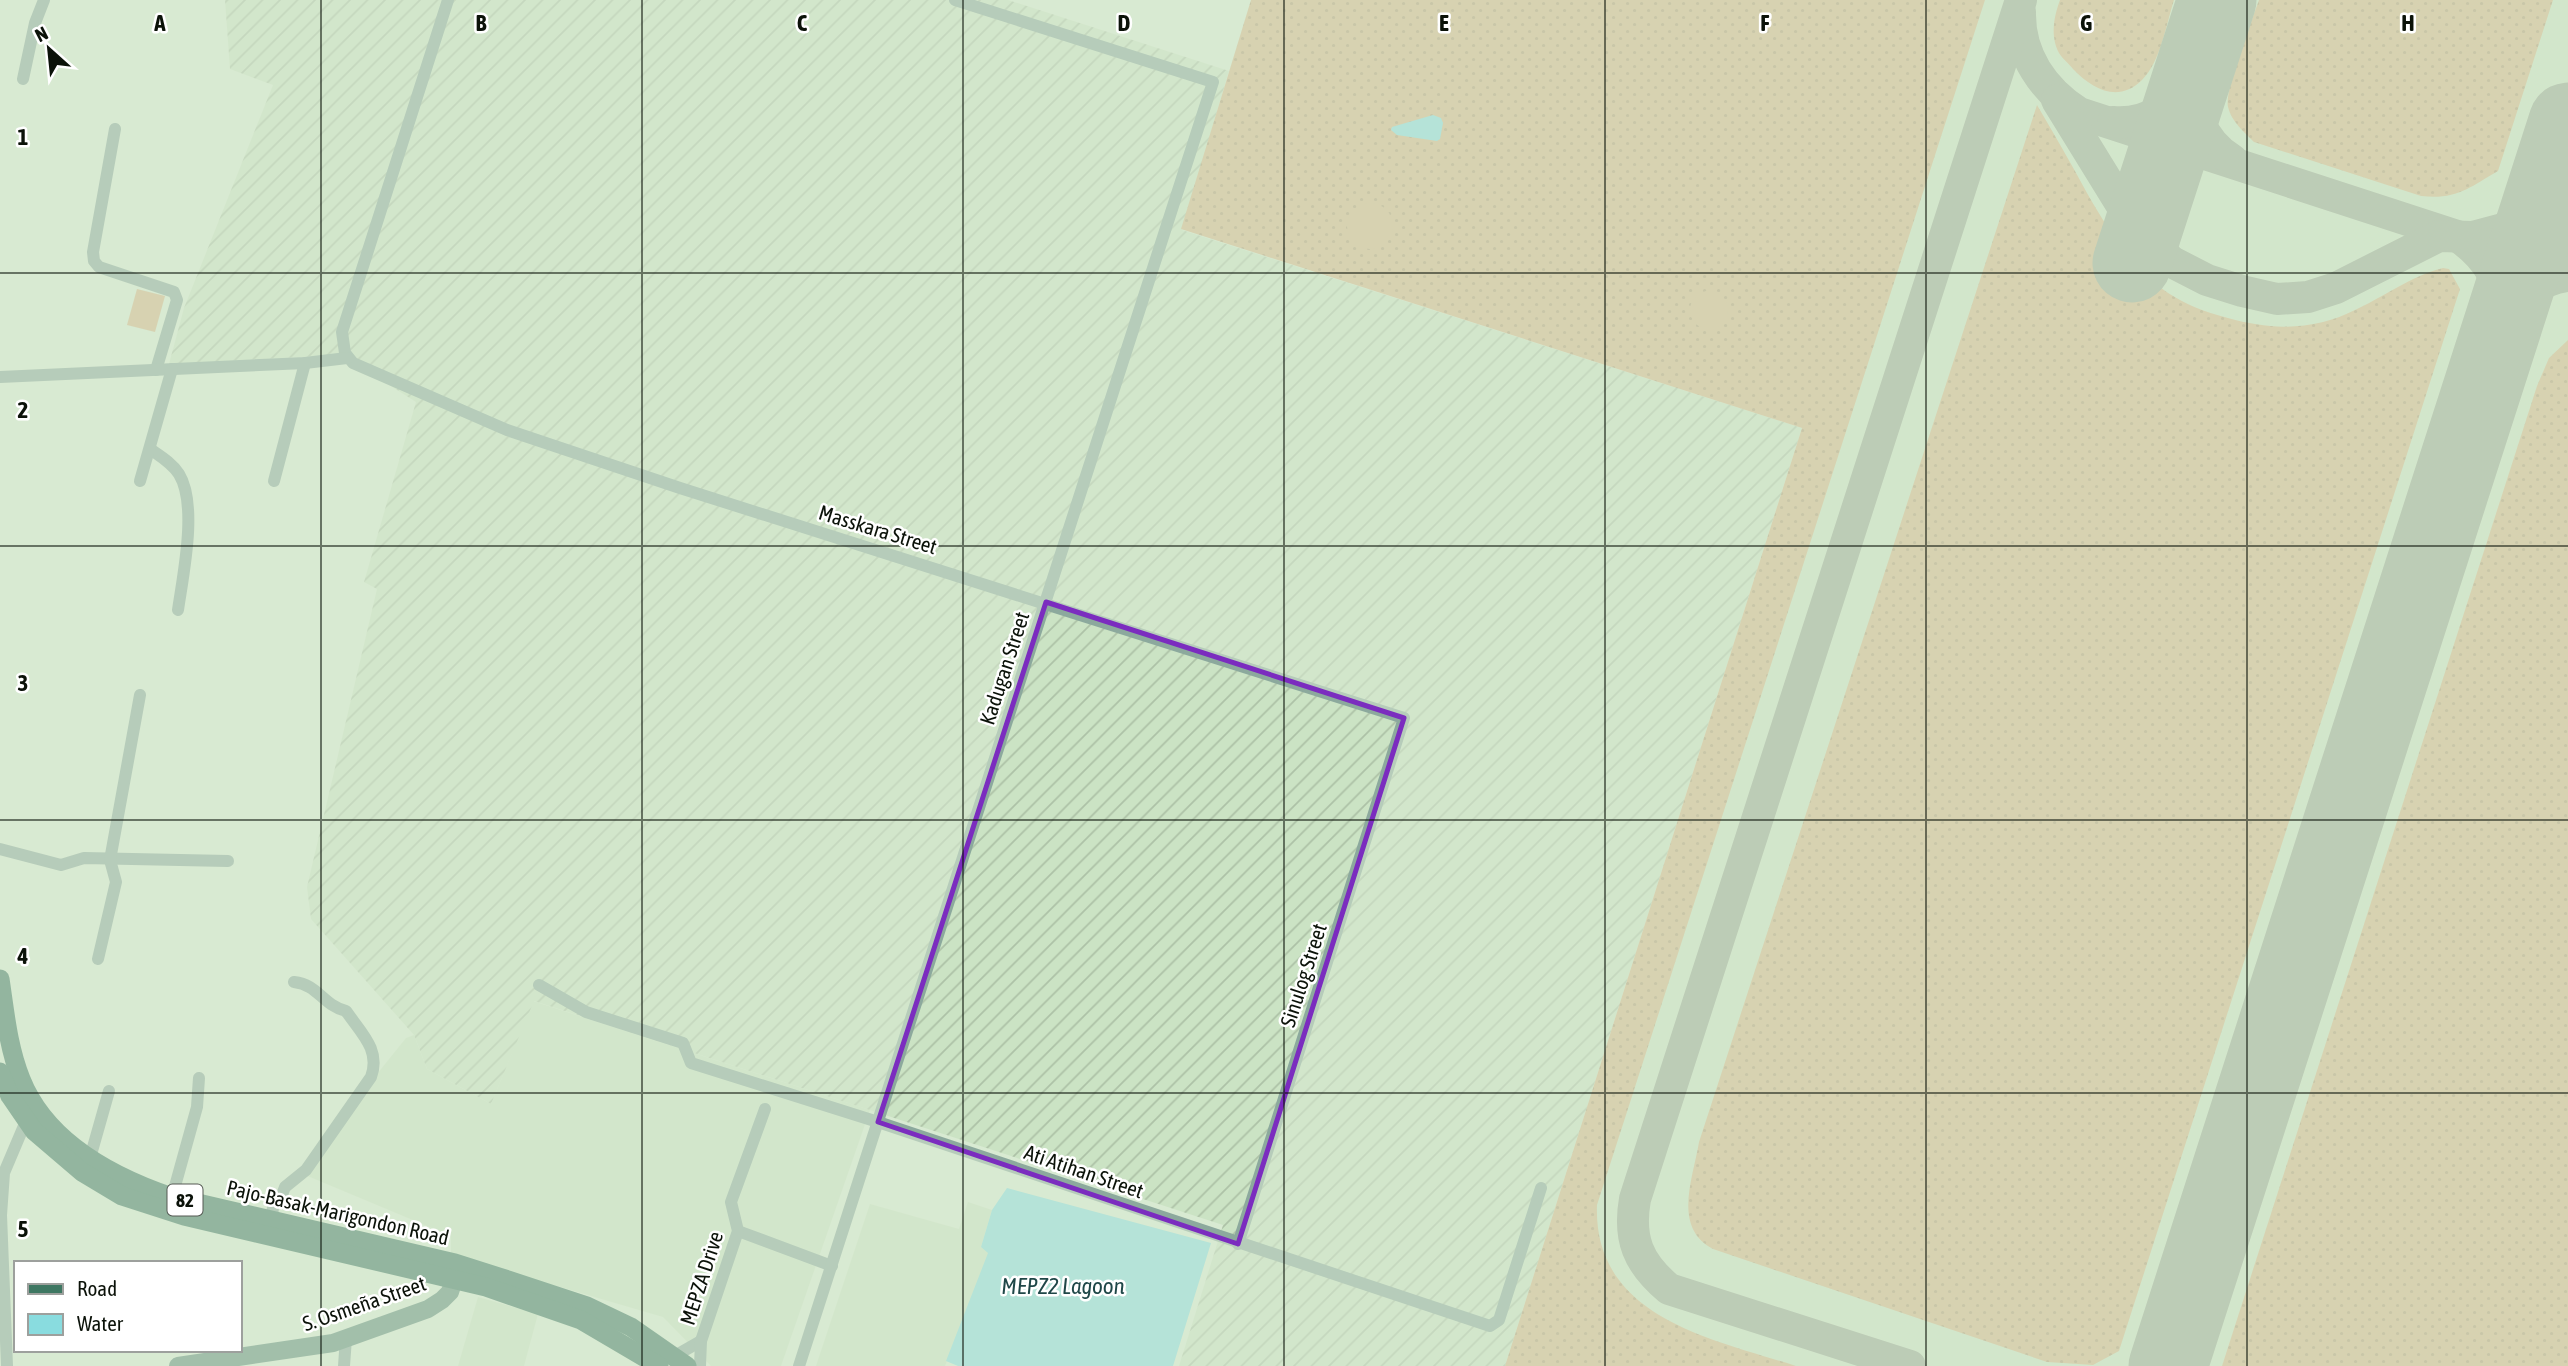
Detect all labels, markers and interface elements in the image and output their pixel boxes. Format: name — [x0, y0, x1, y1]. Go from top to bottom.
text: A — [153, 10, 166, 36]
text: B — [476, 10, 487, 36]
text: C — [797, 10, 808, 36]
text: D — [1118, 10, 1131, 36]
text: E — [1439, 10, 1449, 36]
text: F — [1760, 10, 1770, 36]
text: G — [2080, 10, 2092, 36]
text: H — [2401, 10, 2415, 36]
north arrow — [14, 14, 84, 84]
text: N — [31, 22, 51, 46]
text: 1 — [18, 124, 29, 150]
text: 2 — [18, 397, 28, 423]
street label: Masskara Street — [816, 500, 940, 558]
street label: Kadugan Street — [974, 609, 1034, 727]
text: 3 — [18, 670, 28, 696]
street label: Sinulog Street — [1275, 920, 1331, 1030]
text: 4 — [17, 943, 29, 969]
street label: Ati Atihan Street — [1021, 1139, 1147, 1203]
street label: Pajo-Basak-Marigondon Road — [224, 1175, 452, 1249]
road number: 82 — [168, 1184, 202, 1216]
text: 5 — [18, 1216, 29, 1242]
street label: MEPZA Drive — [675, 1228, 727, 1328]
legend — [14, 1261, 242, 1352]
street label: S. Osmeña Street — [299, 1271, 429, 1335]
water label: MEPZ2 Lagoon — [1001, 1273, 1125, 1299]
text: Road — [77, 1276, 117, 1300]
text: Water — [77, 1311, 124, 1335]

